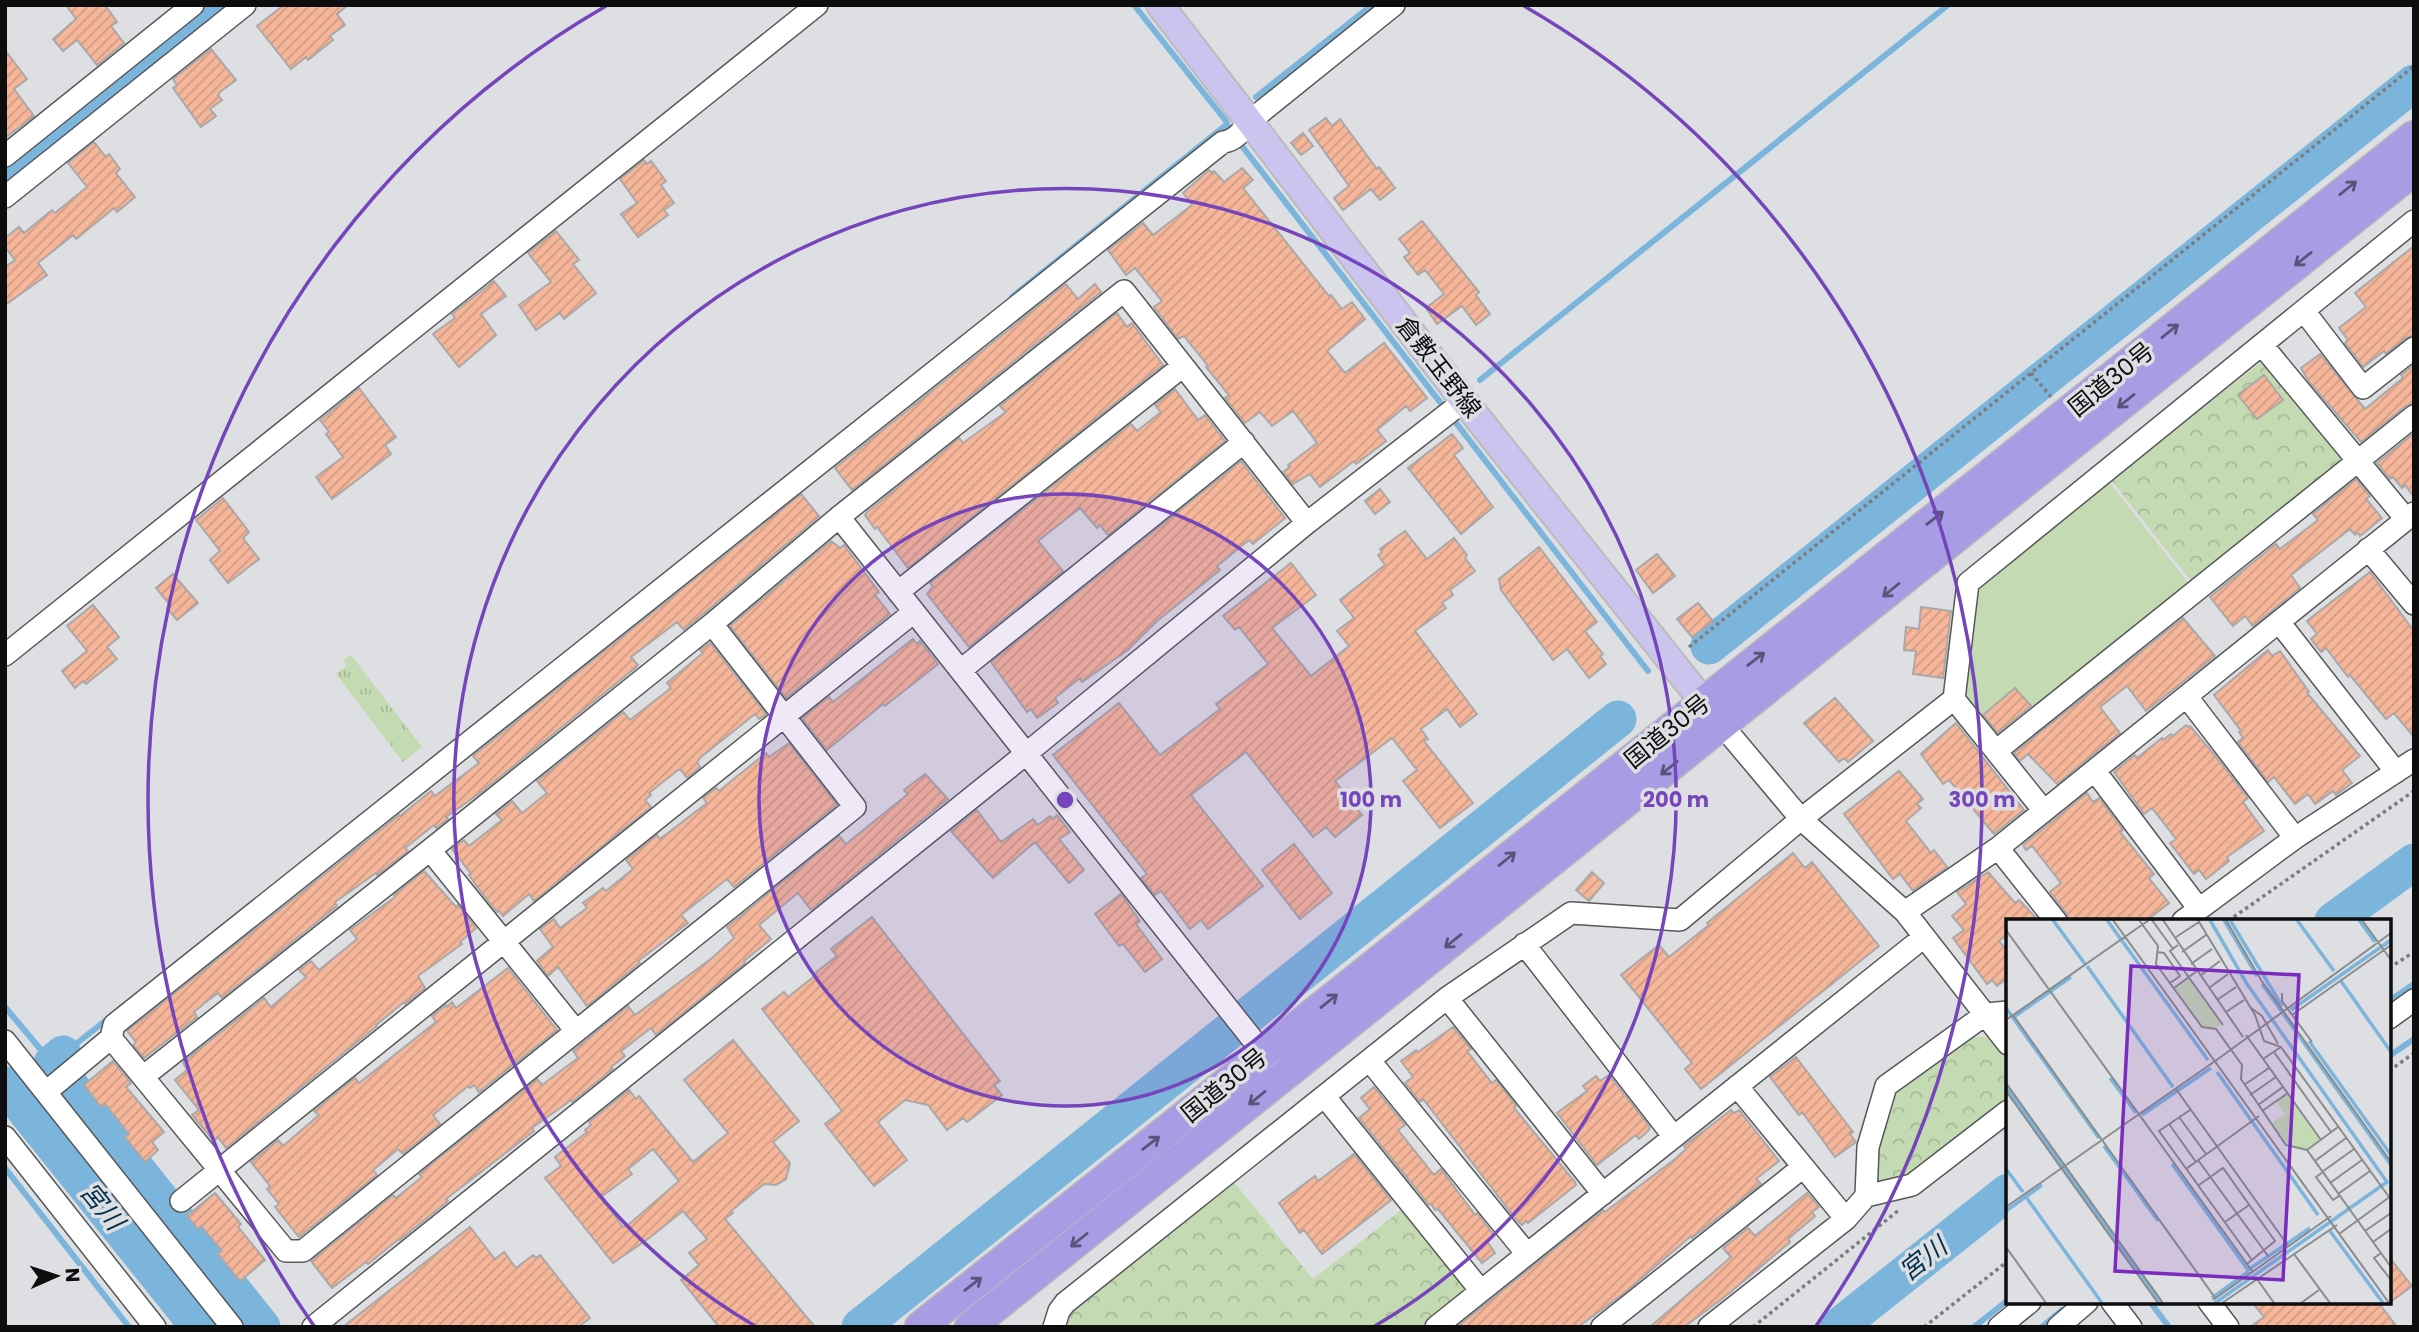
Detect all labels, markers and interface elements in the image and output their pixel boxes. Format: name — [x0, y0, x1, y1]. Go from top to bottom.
one-way arrow — [2339, 181, 2357, 196]
one-way arrow — [2295, 251, 2313, 266]
street label: 倉敷玉野線 — [1389, 310, 1489, 424]
one-way arrow — [2161, 323, 2179, 338]
street label: 国道30号 — [2061, 334, 2161, 424]
one-way arrow — [2117, 394, 2136, 409]
one-way arrow — [1925, 511, 1944, 526]
one-way arrow — [1883, 582, 1901, 597]
one-way arrow — [1747, 651, 1765, 667]
street label: 国道30号 — [1617, 686, 1717, 776]
one-way arrow — [1660, 760, 1678, 775]
text: 100 m — [1340, 785, 1402, 814]
text: 200 m — [1643, 785, 1709, 814]
text: 300 m — [1949, 785, 2015, 814]
centre of rings — [1053, 788, 1077, 812]
one-way arrow — [1497, 851, 1515, 866]
inset map — [2006, 919, 2391, 1304]
one-way arrow — [1445, 933, 1463, 948]
one-way arrow — [1320, 993, 1338, 1009]
street label: 国道30号 — [1174, 1040, 1274, 1130]
one-way arrow — [1248, 1091, 1266, 1106]
one-way arrow — [1142, 1135, 1160, 1150]
water label: 宮川 — [72, 1174, 134, 1240]
water label: 宮川 — [1891, 1227, 1957, 1289]
one-way arrow — [1070, 1232, 1088, 1248]
north arrow — [21, 1241, 91, 1311]
text: N — [59, 1267, 86, 1283]
one-way arrow — [964, 1277, 982, 1292]

